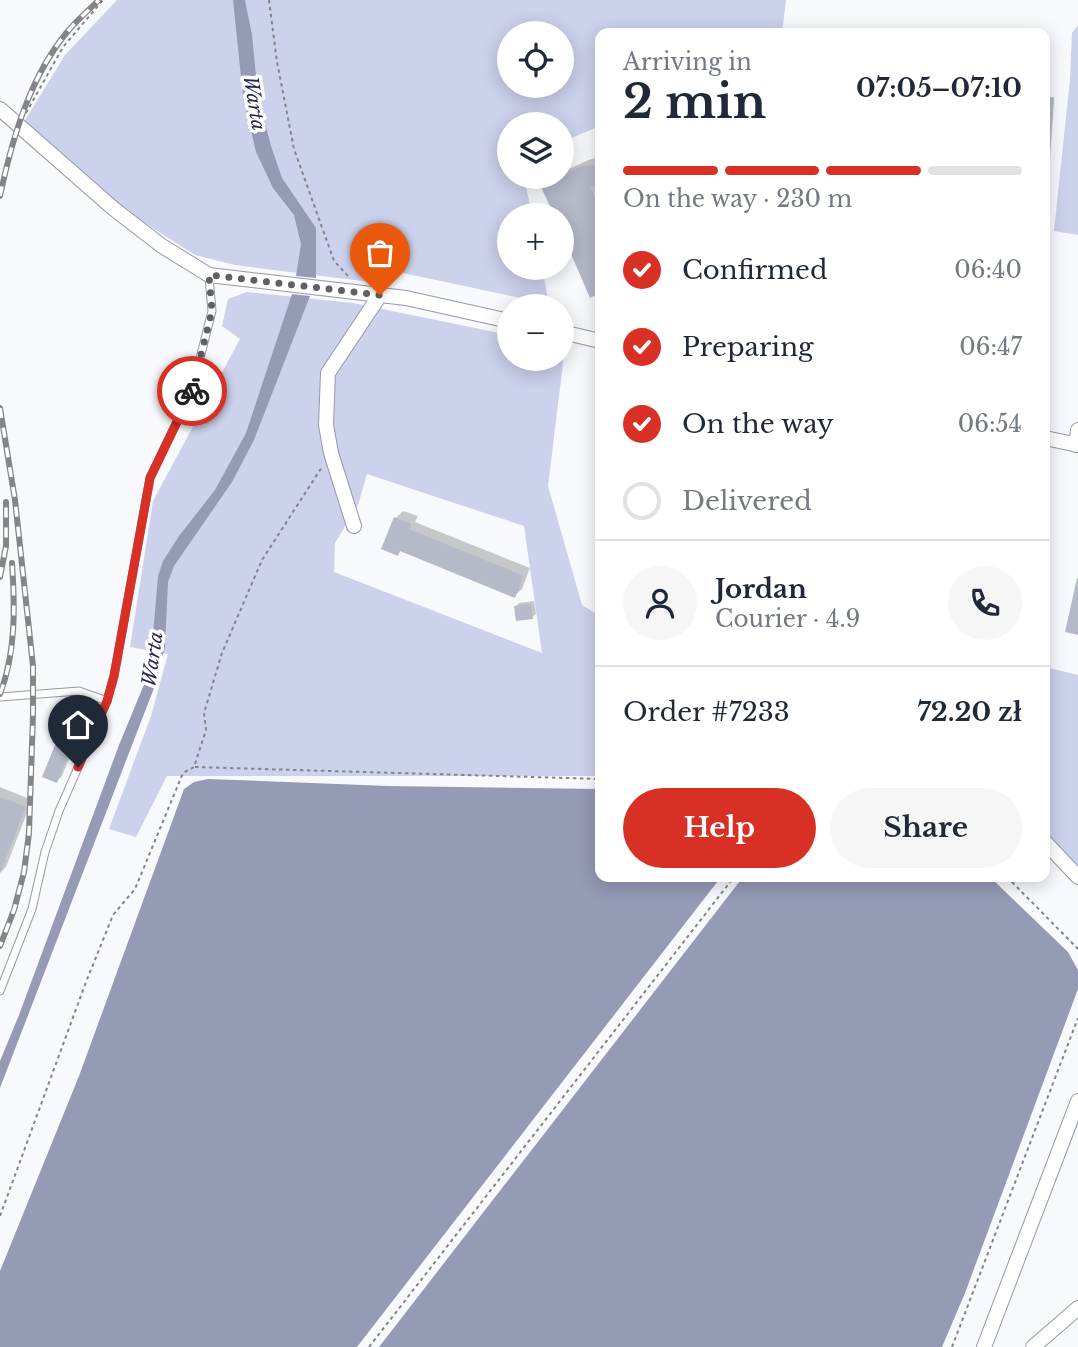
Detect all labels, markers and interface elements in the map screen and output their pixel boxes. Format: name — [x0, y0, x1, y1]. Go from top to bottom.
map controls — [497, 21, 574, 371]
button: locate — [497, 21, 574, 98]
text: Arriving in — [623, 48, 752, 76]
text: 07:05–07:10 — [856, 72, 1022, 104]
text: 2 min — [623, 73, 766, 130]
water label: Warta — [239, 74, 270, 132]
button: layers — [497, 112, 574, 189]
text: On the way · 230 m — [623, 185, 852, 213]
button: + — [497, 203, 574, 280]
pin — [350, 223, 410, 295]
icon: bag — [361, 234, 399, 272]
icon: check — [623, 251, 661, 289]
text: Confirmed — [682, 254, 827, 286]
text: 06:40 — [954, 256, 1022, 284]
button: − — [497, 294, 574, 371]
icon: check — [623, 328, 661, 366]
text: Preparing — [682, 331, 814, 363]
text: 06:47 — [959, 333, 1022, 361]
courier — [157, 356, 227, 426]
icon: bike — [173, 372, 211, 410]
icon: check — [623, 405, 661, 443]
text: On the way — [682, 408, 834, 440]
text: 06:54 — [958, 410, 1022, 438]
text: Delivered — [682, 485, 812, 517]
button: person — [623, 566, 697, 640]
button: phone — [948, 566, 1022, 640]
text: Jordan — [715, 573, 807, 605]
text: Courier · 4.9 — [715, 605, 860, 633]
water label: Warta — [137, 630, 168, 688]
pin — [48, 695, 108, 767]
text: Order #7233 — [623, 696, 790, 728]
text: 72.20 zł — [917, 696, 1022, 728]
icon: home — [59, 706, 97, 744]
button: Help — [623, 788, 816, 868]
button: Share — [830, 788, 1022, 868]

